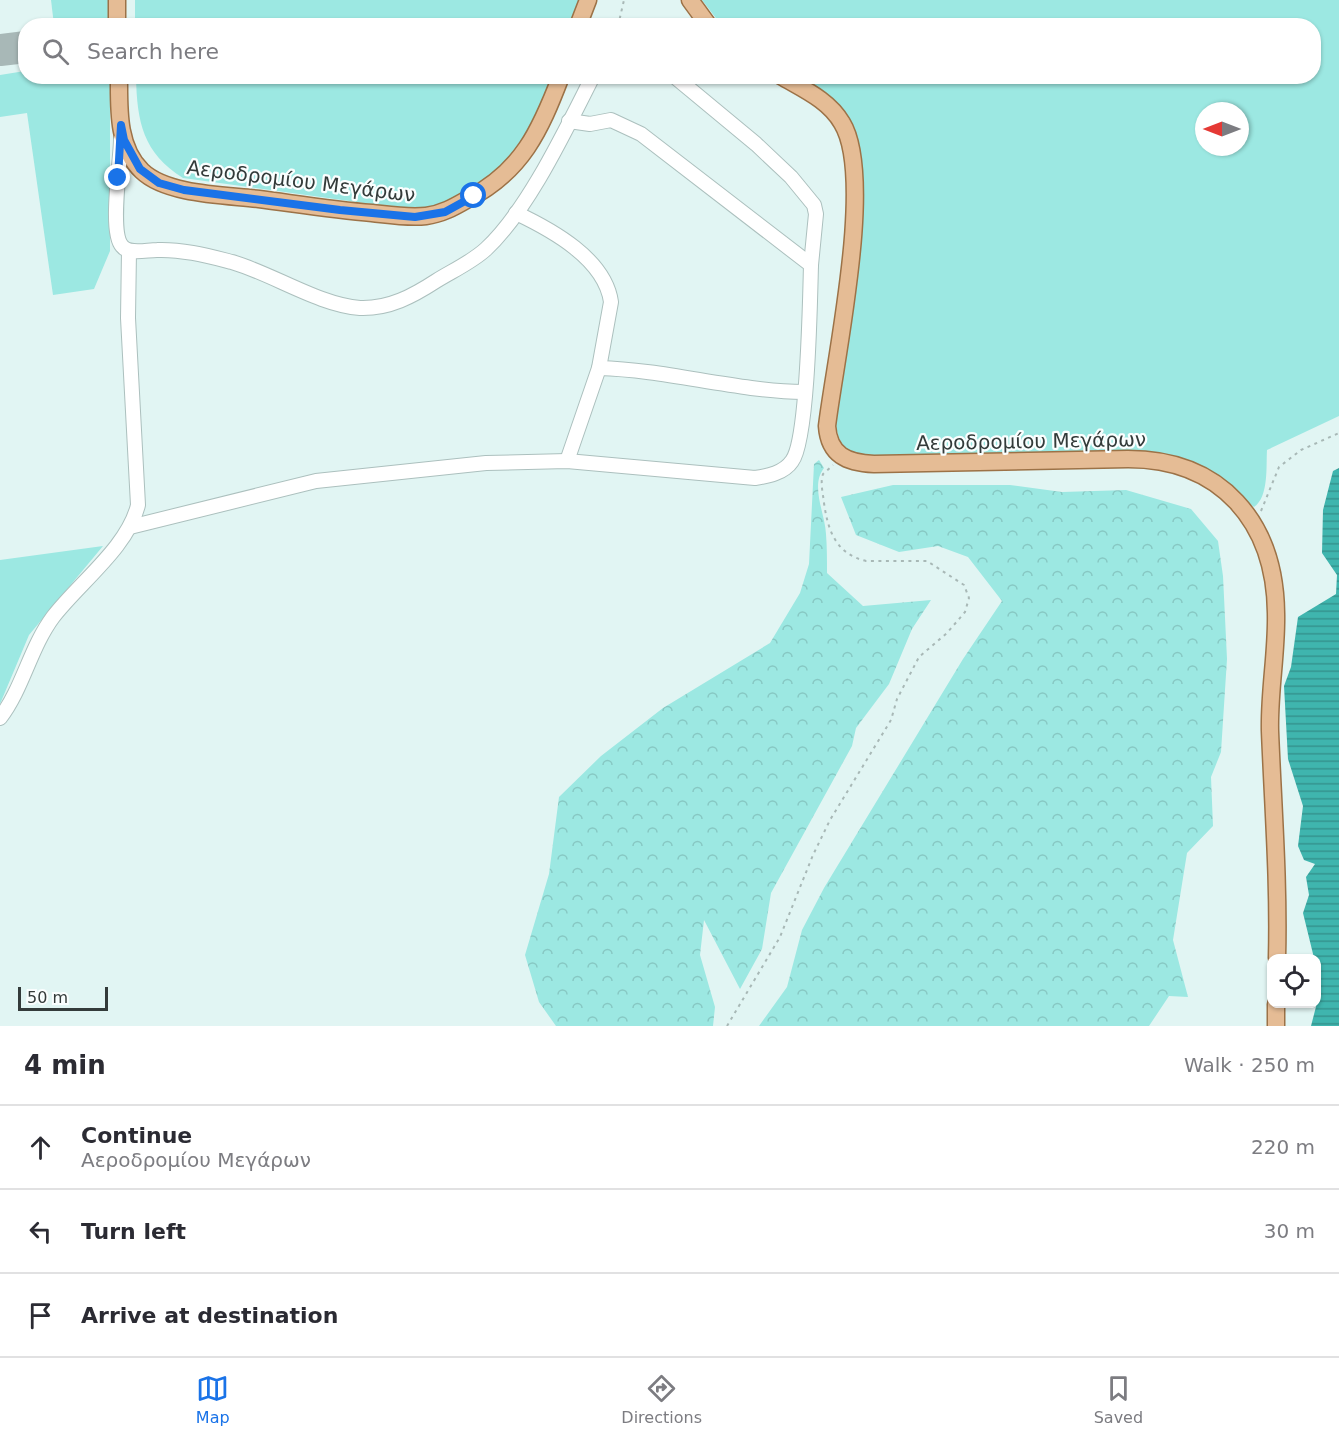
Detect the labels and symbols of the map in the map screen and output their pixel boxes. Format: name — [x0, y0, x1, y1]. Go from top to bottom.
north arrow — [1195, 102, 1249, 156]
street label: Αεροδρομίου Μεγάρων — [185, 155, 417, 207]
route end — [104, 164, 130, 190]
route start — [460, 182, 486, 208]
street label: Αεροδρομίου Μεγάρων — [916, 427, 1146, 455]
scale bar — [18, 984, 108, 1012]

